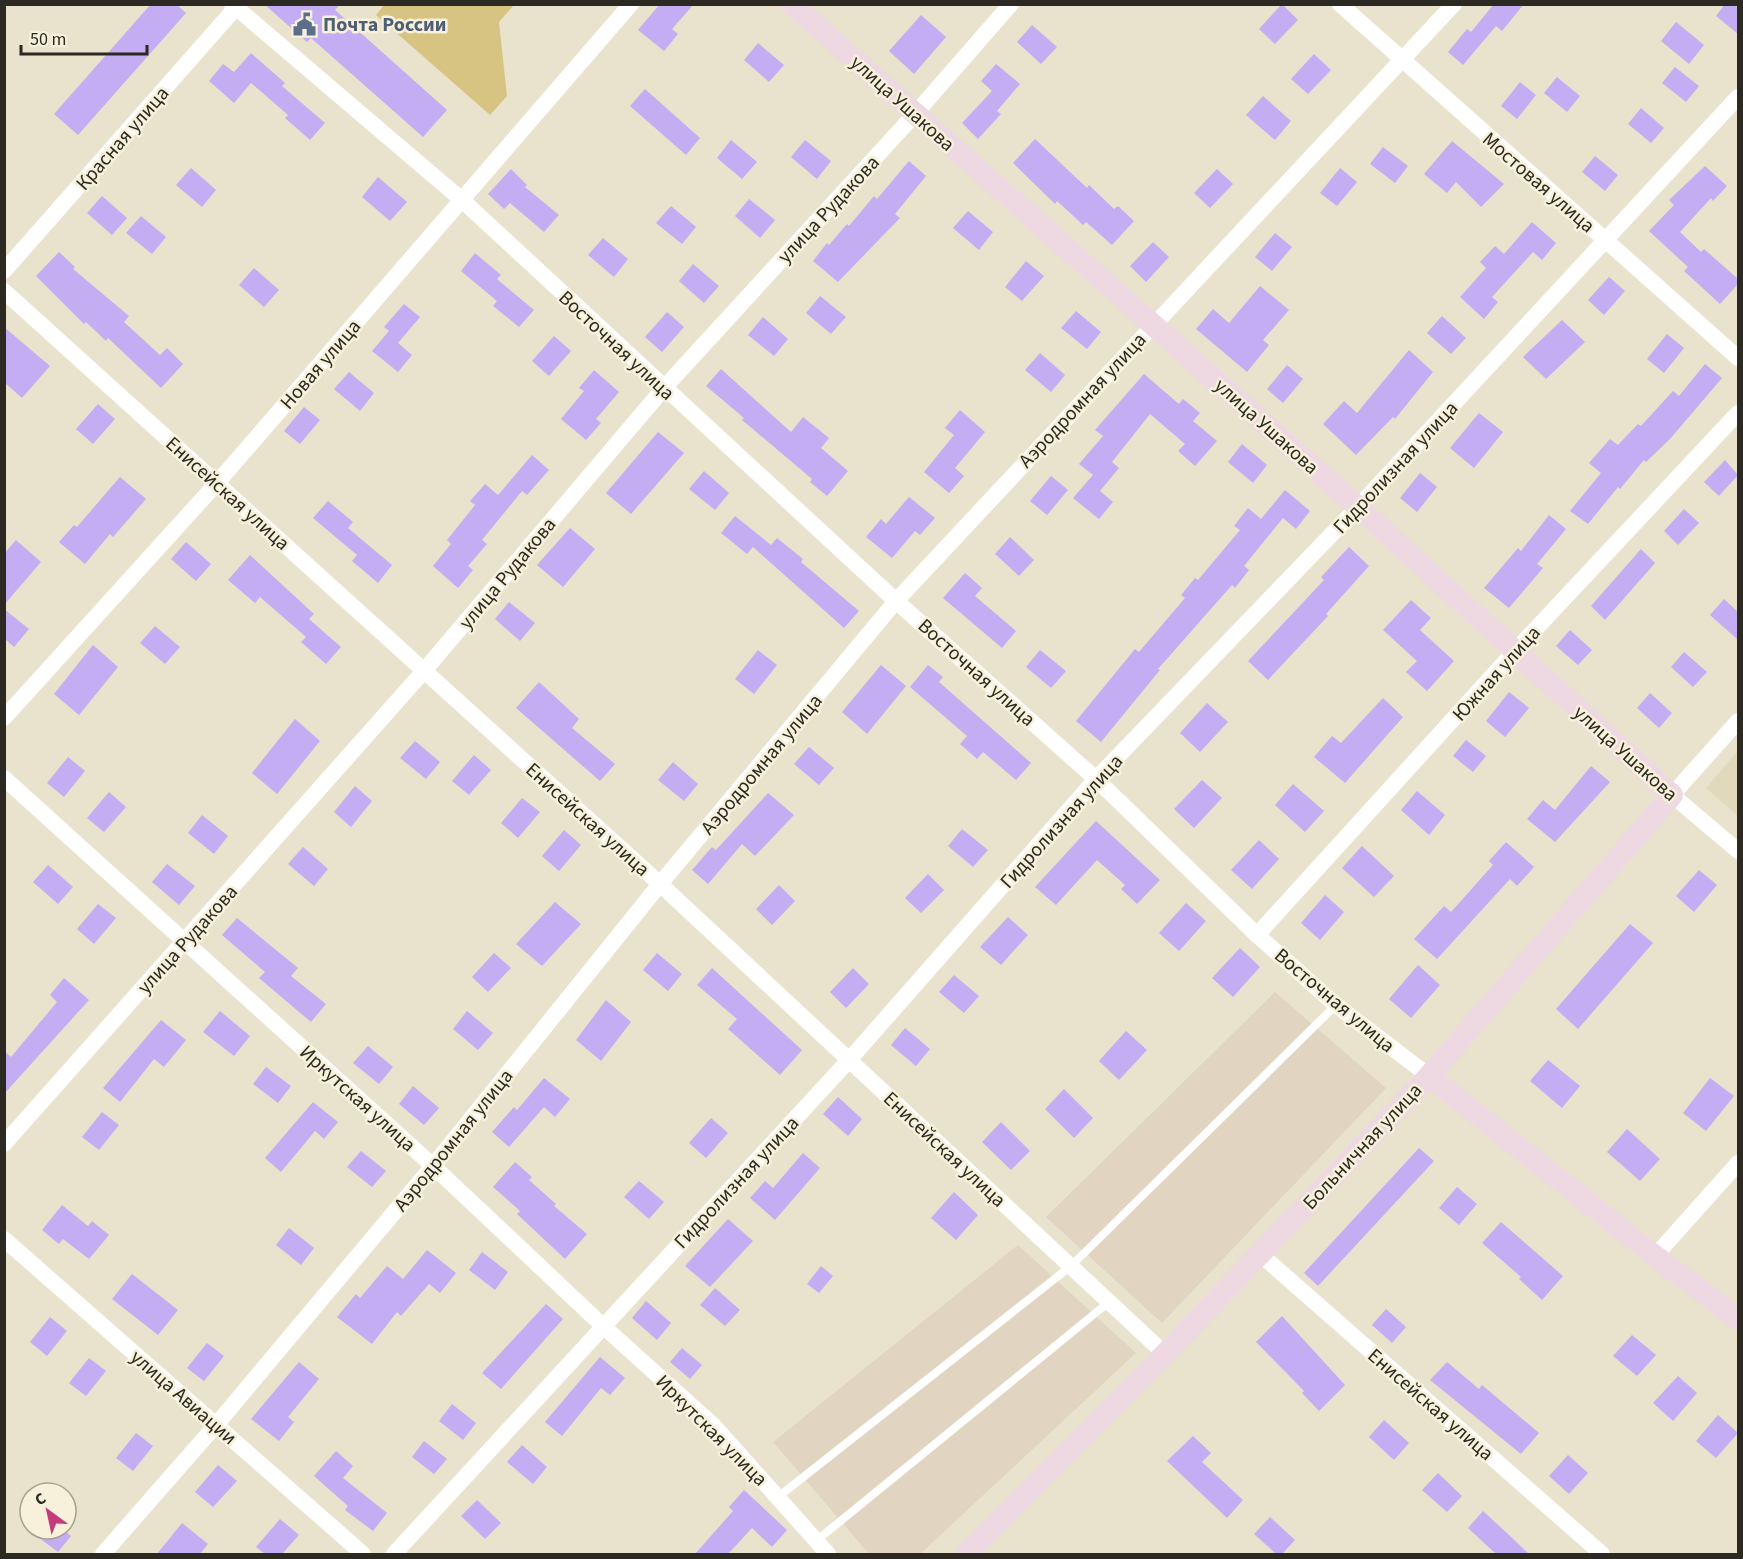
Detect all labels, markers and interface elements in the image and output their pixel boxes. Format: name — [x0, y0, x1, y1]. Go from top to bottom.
public building icon: Почта России — [292, 11, 318, 37]
place label: Почта России — [323, 11, 446, 39]
scale bar — [21, 18, 147, 56]
text: 50 m — [30, 27, 66, 52]
street label: улица Ушакова — [844, 49, 961, 158]
street label: Красная улица — [70, 81, 176, 197]
street label: Мостовая улица — [1476, 126, 1601, 240]
street label: улица Рудакова — [771, 150, 886, 270]
street label: Восточная улица — [552, 284, 681, 407]
street label: Новая улица — [274, 314, 368, 416]
street label: Аэродромная улица — [1012, 327, 1153, 475]
street label: улица Ушакова — [1208, 372, 1325, 481]
street label: Гидролизная улица — [1327, 395, 1465, 540]
street label: Енисейская улица — [159, 430, 296, 557]
street label: улица Рудакова — [453, 512, 563, 636]
street label: Восточная улица — [911, 612, 1041, 733]
street label: Южная улица — [1446, 620, 1547, 728]
street label: Аэродромная улица — [694, 688, 829, 841]
street label: улица Ушакова — [1567, 699, 1684, 808]
street label: Гидролизная улица — [994, 748, 1130, 895]
street label: Енисейская улица — [519, 756, 656, 883]
street label: улица Рудакова — [131, 879, 244, 1000]
street label: Восточная улица — [1268, 942, 1401, 1060]
street label: Иркутская улица — [293, 1039, 422, 1159]
street label: Аэродромная улица — [388, 1063, 520, 1218]
street label: Больничная улица — [1297, 1077, 1429, 1216]
street label: Енисейская улица — [877, 1085, 1012, 1214]
street label: Гидролизная улица — [668, 1110, 806, 1255]
street label: Енисейская улица — [1361, 1342, 1499, 1467]
street label: улица Авиации — [124, 1344, 243, 1452]
street label: Иркутская улица — [649, 1369, 773, 1493]
north arrow — [18, 1481, 78, 1541]
text: С — [30, 1487, 50, 1511]

